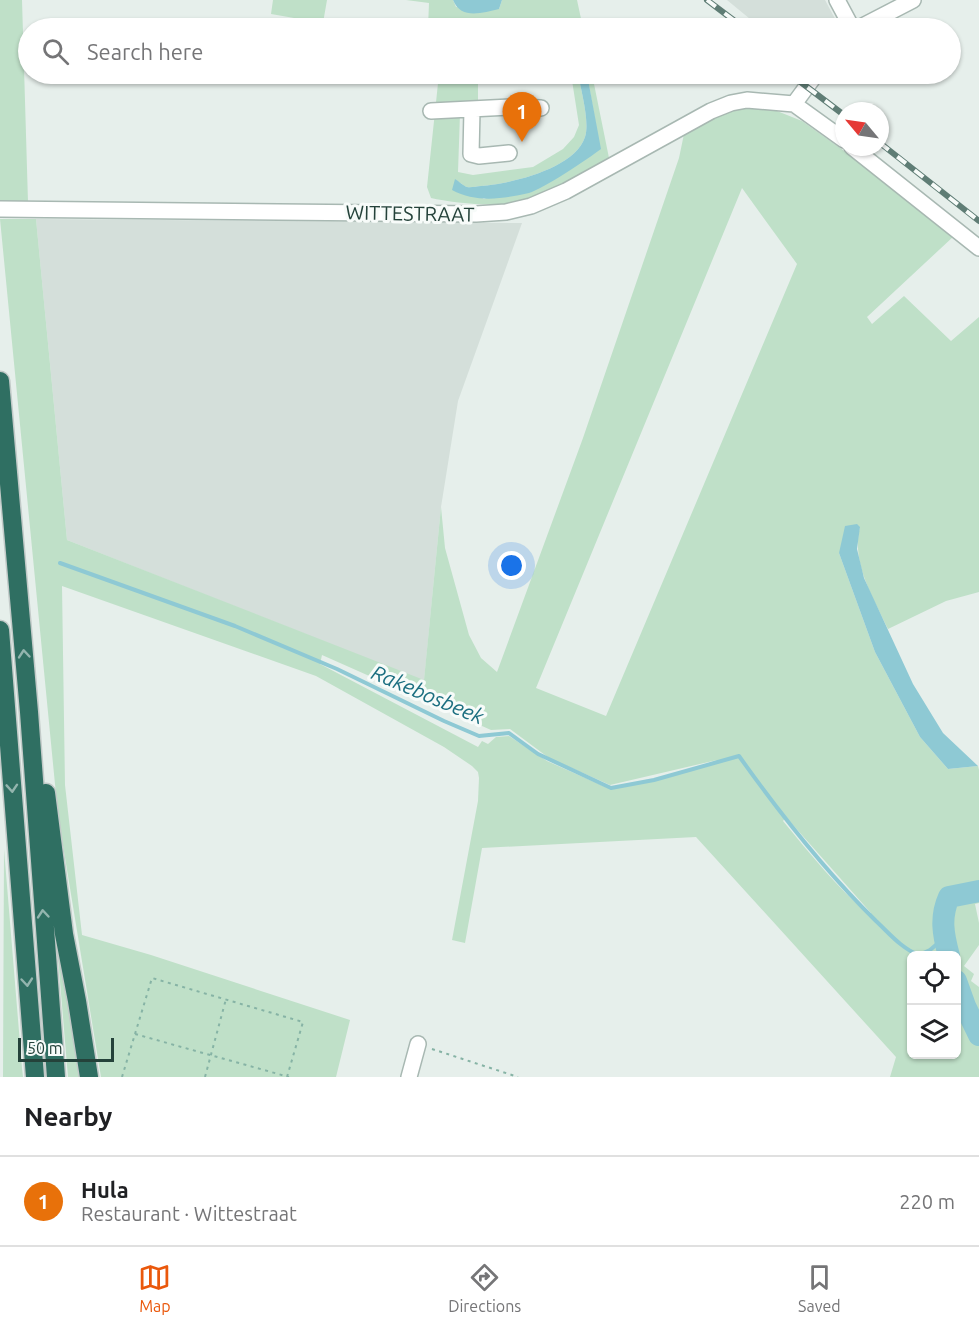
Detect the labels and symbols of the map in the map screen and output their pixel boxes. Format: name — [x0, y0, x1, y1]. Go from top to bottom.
pin: 1 — [502, 92, 542, 142]
north arrow — [835, 102, 889, 156]
street label: WITTESTRAAT — [345, 200, 475, 226]
your location — [497, 551, 526, 580]
one-way arrow — [18, 649, 31, 658]
water label: Rakebosbeek — [368, 660, 488, 729]
one-way arrow — [5, 783, 18, 792]
one-way arrow — [37, 909, 50, 918]
one-way arrow — [20, 977, 33, 986]
scale bar — [18, 1035, 114, 1062]

